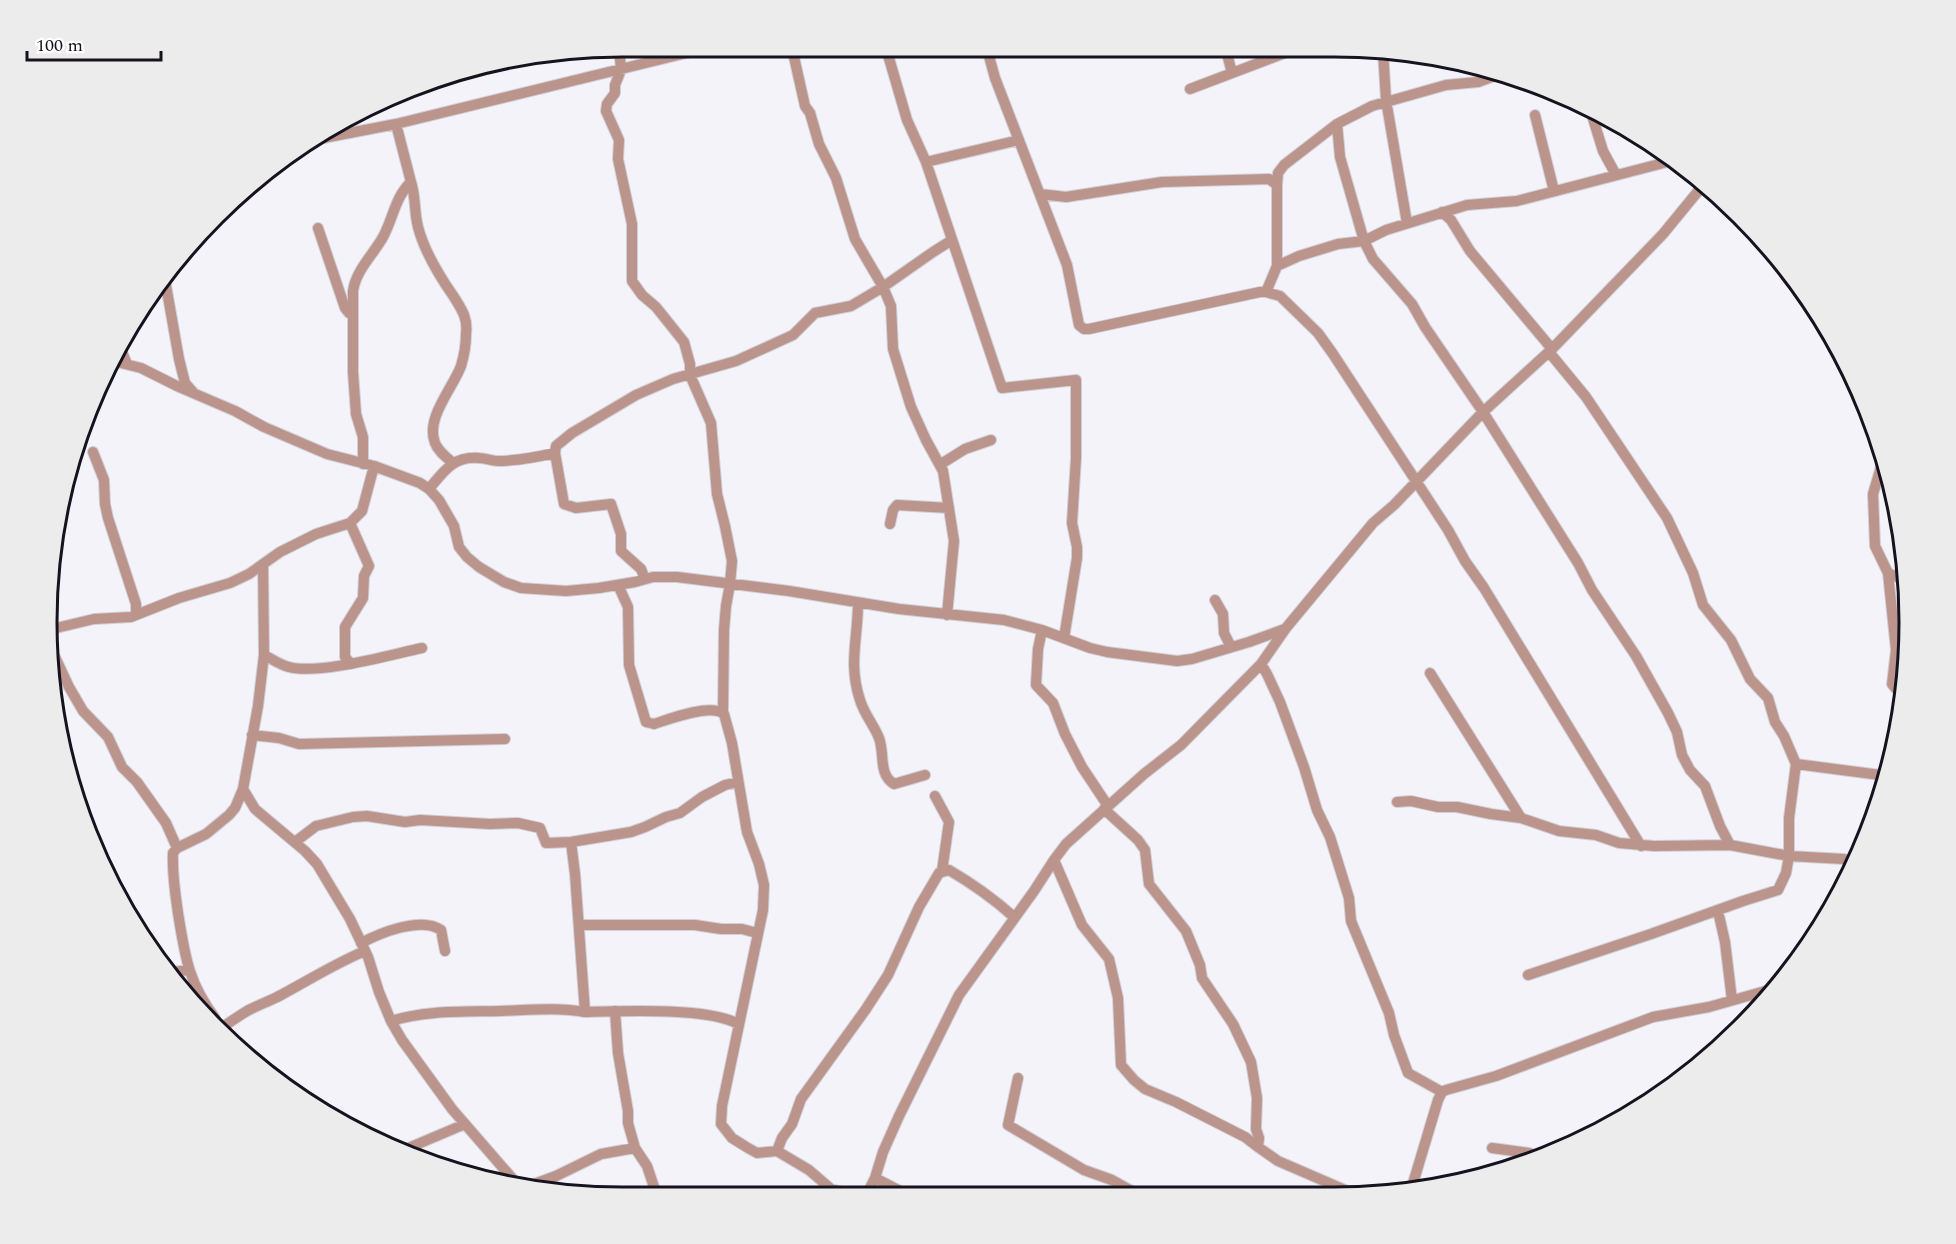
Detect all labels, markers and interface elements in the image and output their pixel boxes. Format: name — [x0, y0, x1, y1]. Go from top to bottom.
scale bar — [27, 24, 160, 62]
text: 100 m — [36, 32, 83, 59]

